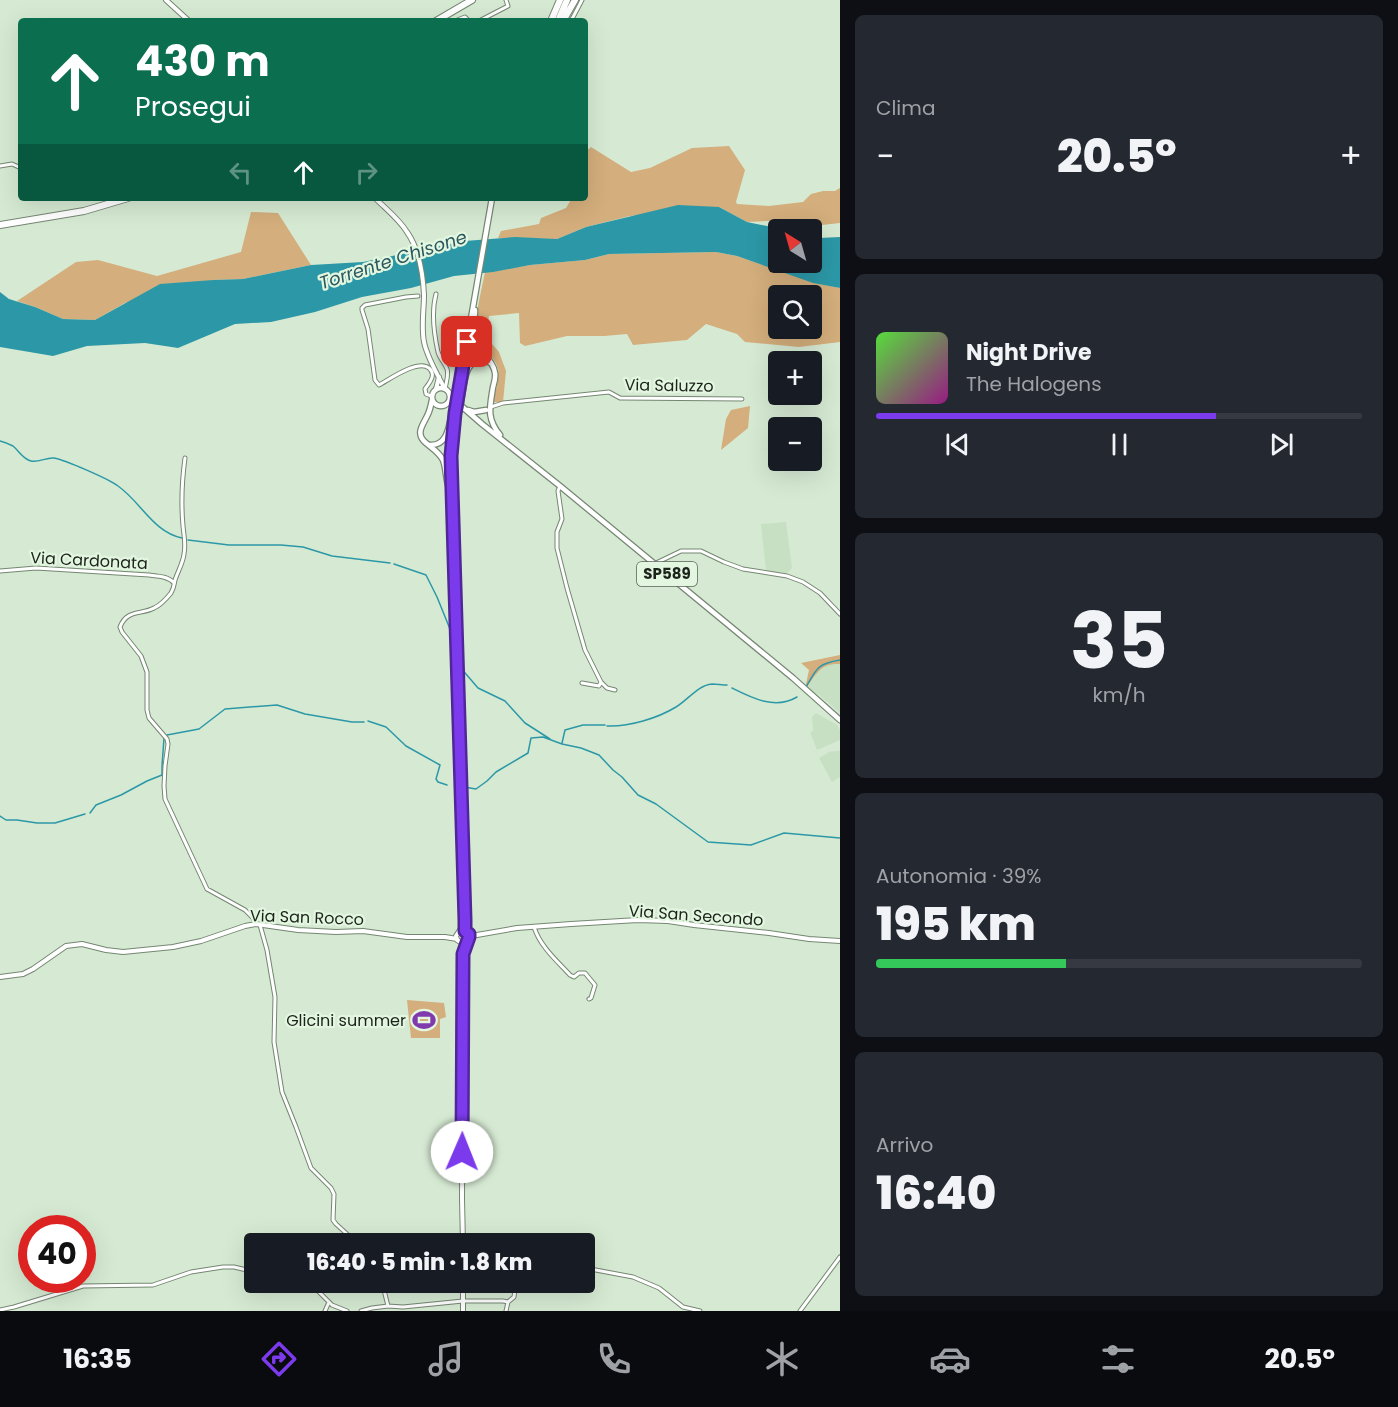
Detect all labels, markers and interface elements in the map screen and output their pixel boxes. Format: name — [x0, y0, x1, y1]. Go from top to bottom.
text: 430 m — [135, 32, 270, 91]
icon: ahead — [36, 42, 114, 120]
text: Prosegui — [135, 88, 251, 125]
text: Clima — [876, 94, 935, 122]
text: 20.5° — [1057, 125, 1177, 188]
text: − — [876, 133, 894, 180]
text: + — [1339, 133, 1362, 180]
icon: left — [224, 156, 257, 189]
icon: ahead — [287, 156, 320, 189]
icon: right — [350, 156, 383, 189]
north arrow — [768, 219, 822, 273]
map controls — [768, 219, 822, 471]
water label: Torrente Chisone — [316, 224, 470, 295]
button: search — [768, 285, 822, 339]
pin — [441, 316, 492, 367]
icon: arrive — [450, 325, 483, 358]
text: Night Drive — [966, 337, 1092, 368]
button: + — [768, 351, 822, 405]
text: The Halogens — [966, 370, 1102, 398]
street label: Via Saluzzo — [624, 373, 714, 398]
button: − — [768, 417, 822, 471]
icon: previous — [941, 428, 974, 461]
icon: pause — [1103, 428, 1136, 461]
icon: next — [1265, 428, 1298, 461]
street label: Via Cardonata — [30, 546, 148, 575]
road number: SP589 — [637, 562, 697, 586]
text: 35 — [1070, 586, 1168, 695]
text: km/h — [1092, 681, 1146, 709]
text: Autonomia · 39% — [876, 862, 1041, 890]
text: 195 km — [876, 893, 1036, 956]
street label: Via San Secondo — [628, 899, 764, 932]
street label: Via San Rocco — [250, 904, 364, 931]
sports icon: Glicini summer — [411, 1007, 437, 1033]
place label: Glicini summer — [286, 1009, 406, 1032]
position arrow — [430, 1120, 494, 1184]
text: Arrivo — [876, 1131, 933, 1159]
text: 16:40 — [876, 1162, 996, 1225]
speed limit sign: 40 — [18, 1215, 96, 1293]
text: 16:40 · 5 min · 1.8 km — [307, 1247, 532, 1278]
icon: directions — [258, 1338, 300, 1380]
icon: music — [425, 1338, 467, 1380]
icon: phone — [593, 1338, 635, 1380]
icon: climate — [761, 1338, 803, 1380]
icon: car — [929, 1338, 971, 1380]
icon: filters — [1097, 1338, 1139, 1380]
text: 16:35 — [63, 1340, 132, 1377]
text: 20.5° — [1264, 1340, 1335, 1377]

